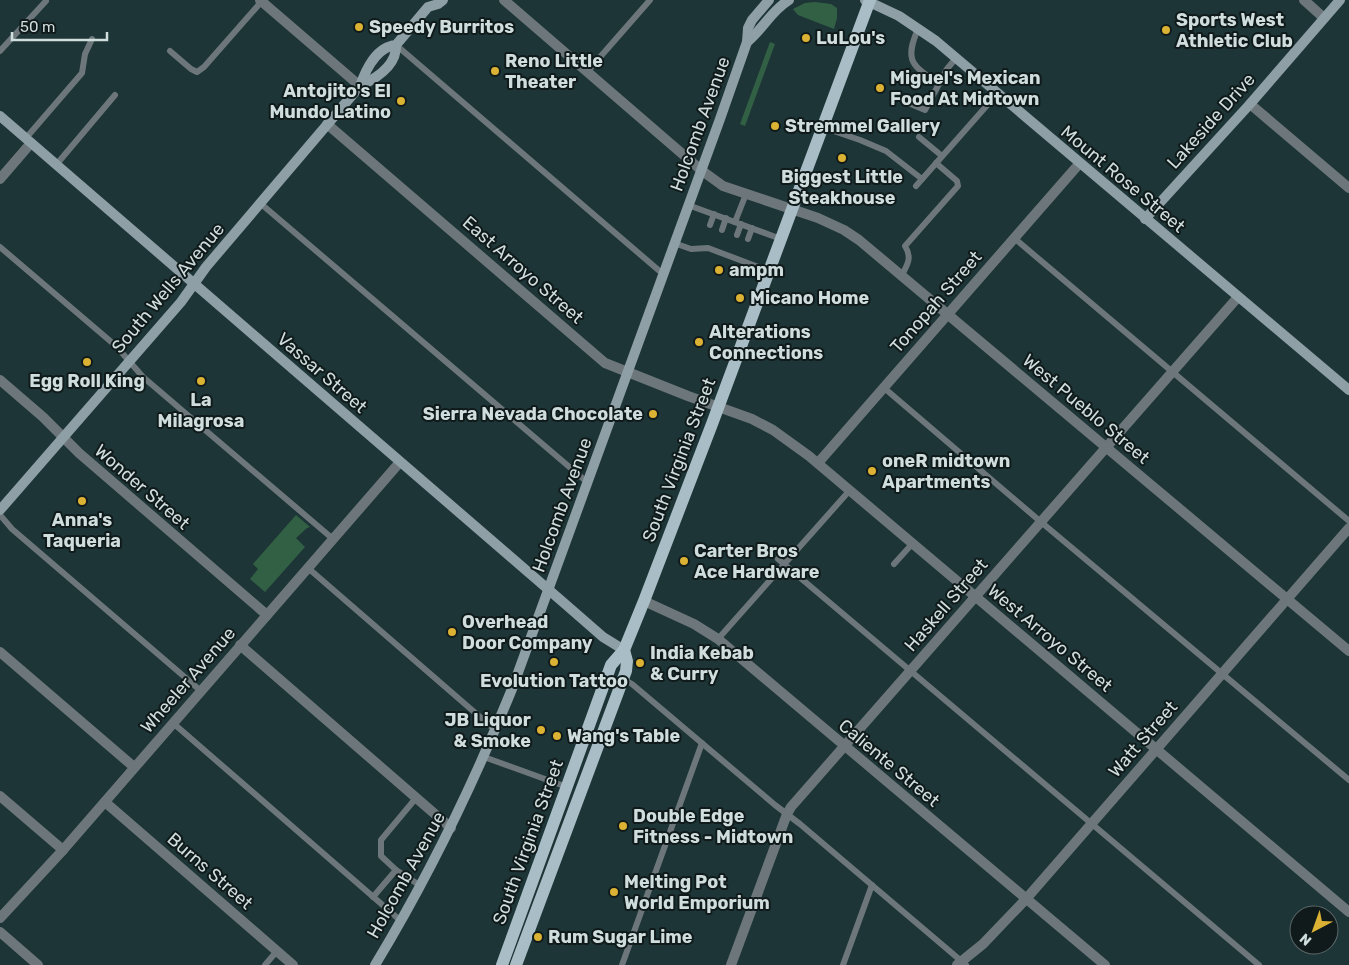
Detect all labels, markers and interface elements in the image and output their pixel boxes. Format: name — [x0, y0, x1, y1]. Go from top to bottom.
place label: Sports West Athletic Club — [1176, 9, 1293, 52]
scale bar — [12, 10, 108, 42]
place label: Speedy Burritos — [369, 16, 514, 38]
text: 50 m — [20, 18, 55, 36]
marker: Speedy Burritos — [353, 21, 365, 33]
marker: Sports West Athletic Club — [1160, 24, 1172, 36]
place label: LuLou's — [816, 27, 885, 49]
marker: LuLou's — [800, 32, 812, 44]
place label: Reno Little Theater — [505, 50, 603, 93]
street label: Holcomb Avenue — [665, 54, 735, 194]
marker: Reno Little Theater — [489, 65, 501, 77]
place label: Miguel's Mexican Food At Midtown — [890, 67, 1041, 110]
street label: Lakeside Drive — [1162, 69, 1260, 173]
place label: Antojito's El Mundo Latino — [269, 80, 391, 123]
marker: Miguel's Mexican Food At Midtown — [874, 82, 886, 94]
marker: Antojito's El Mundo Latino — [395, 95, 407, 107]
place label: Stremmel Gallery — [785, 115, 941, 137]
marker: Stremmel Gallery — [769, 120, 781, 132]
street label: Mount Rose Street — [1056, 121, 1190, 237]
marker: Biggest Little Steakhouse — [836, 152, 848, 164]
place label: Biggest Little Steakhouse — [781, 166, 903, 209]
street label: East Arroyo Street — [458, 212, 588, 328]
street label: South Wells Avenue — [107, 218, 229, 358]
street label: Tonopah Street — [886, 246, 986, 358]
place label: ampm — [729, 259, 784, 281]
marker: ampm — [713, 264, 725, 276]
place label: Micano Home — [750, 287, 870, 309]
marker: Micano Home — [734, 292, 746, 304]
place label: Alterations Connections — [709, 321, 823, 364]
street label: Vassar Street — [273, 328, 371, 418]
marker: Alterations Connections — [693, 336, 705, 348]
street label: West Pueblo Street — [1018, 349, 1154, 469]
marker: Egg Roll King — [81, 356, 93, 368]
place label: Egg Roll King — [29, 370, 145, 392]
marker: La Milagrosa — [195, 375, 207, 387]
street label: South Virginia Street — [638, 375, 720, 545]
place label: La Milagrosa — [158, 389, 244, 432]
place label: Sierra Nevada Chocolate — [423, 403, 643, 425]
marker: Sierra Nevada Chocolate — [647, 408, 659, 420]
street label: Holcomb Avenue — [527, 435, 597, 575]
street label: Wonder Street — [90, 440, 194, 534]
place label: oneR midtown Apartments — [882, 450, 1010, 493]
marker: oneR midtown Apartments — [866, 465, 878, 477]
marker: Anna's Taqueria — [76, 495, 88, 507]
place label: Anna's Taqueria — [43, 509, 121, 552]
place label: Carter Bros Ace Hardware — [694, 540, 820, 583]
street label: Haskell Street — [900, 554, 992, 656]
marker: Carter Bros Ace Hardware — [678, 555, 690, 567]
street label: West Arroyo Street — [983, 579, 1117, 697]
place label: Overhead Door Company — [462, 611, 593, 654]
street label: Wheeler Avenue — [136, 622, 240, 738]
marker: Overhead Door Company — [446, 626, 458, 638]
place label: India Kebab & Curry — [650, 642, 754, 685]
marker: Evolution Tattoo — [548, 656, 560, 668]
marker: India Kebab & Curry — [634, 657, 646, 669]
place label: Evolution Tattoo — [480, 670, 628, 692]
street label: Watt Street — [1104, 696, 1182, 782]
place label: JB Liquor & Smoke — [444, 709, 531, 752]
street label: Caliente Street — [834, 714, 944, 812]
marker: JB Liquor & Smoke — [535, 724, 547, 736]
place label: Wang's Table — [567, 725, 680, 747]
marker: Wang's Table — [551, 730, 563, 742]
street label: South Virginia Street — [488, 757, 568, 927]
place label: Double Edge Fitness - Midtown — [633, 805, 793, 848]
street label: Holcomb Avenue — [362, 808, 450, 942]
marker: Double Edge Fitness - Midtown — [617, 820, 629, 832]
street label: Burns Street — [163, 828, 257, 914]
place label: Melting Pot World Emporium — [624, 871, 770, 914]
marker: Melting Pot World Emporium — [608, 886, 620, 898]
north arrow — [1289, 905, 1339, 955]
place label: Rum Sugar Lime — [548, 926, 693, 948]
text: N — [1296, 930, 1315, 949]
marker: Rum Sugar Lime — [532, 931, 544, 943]

